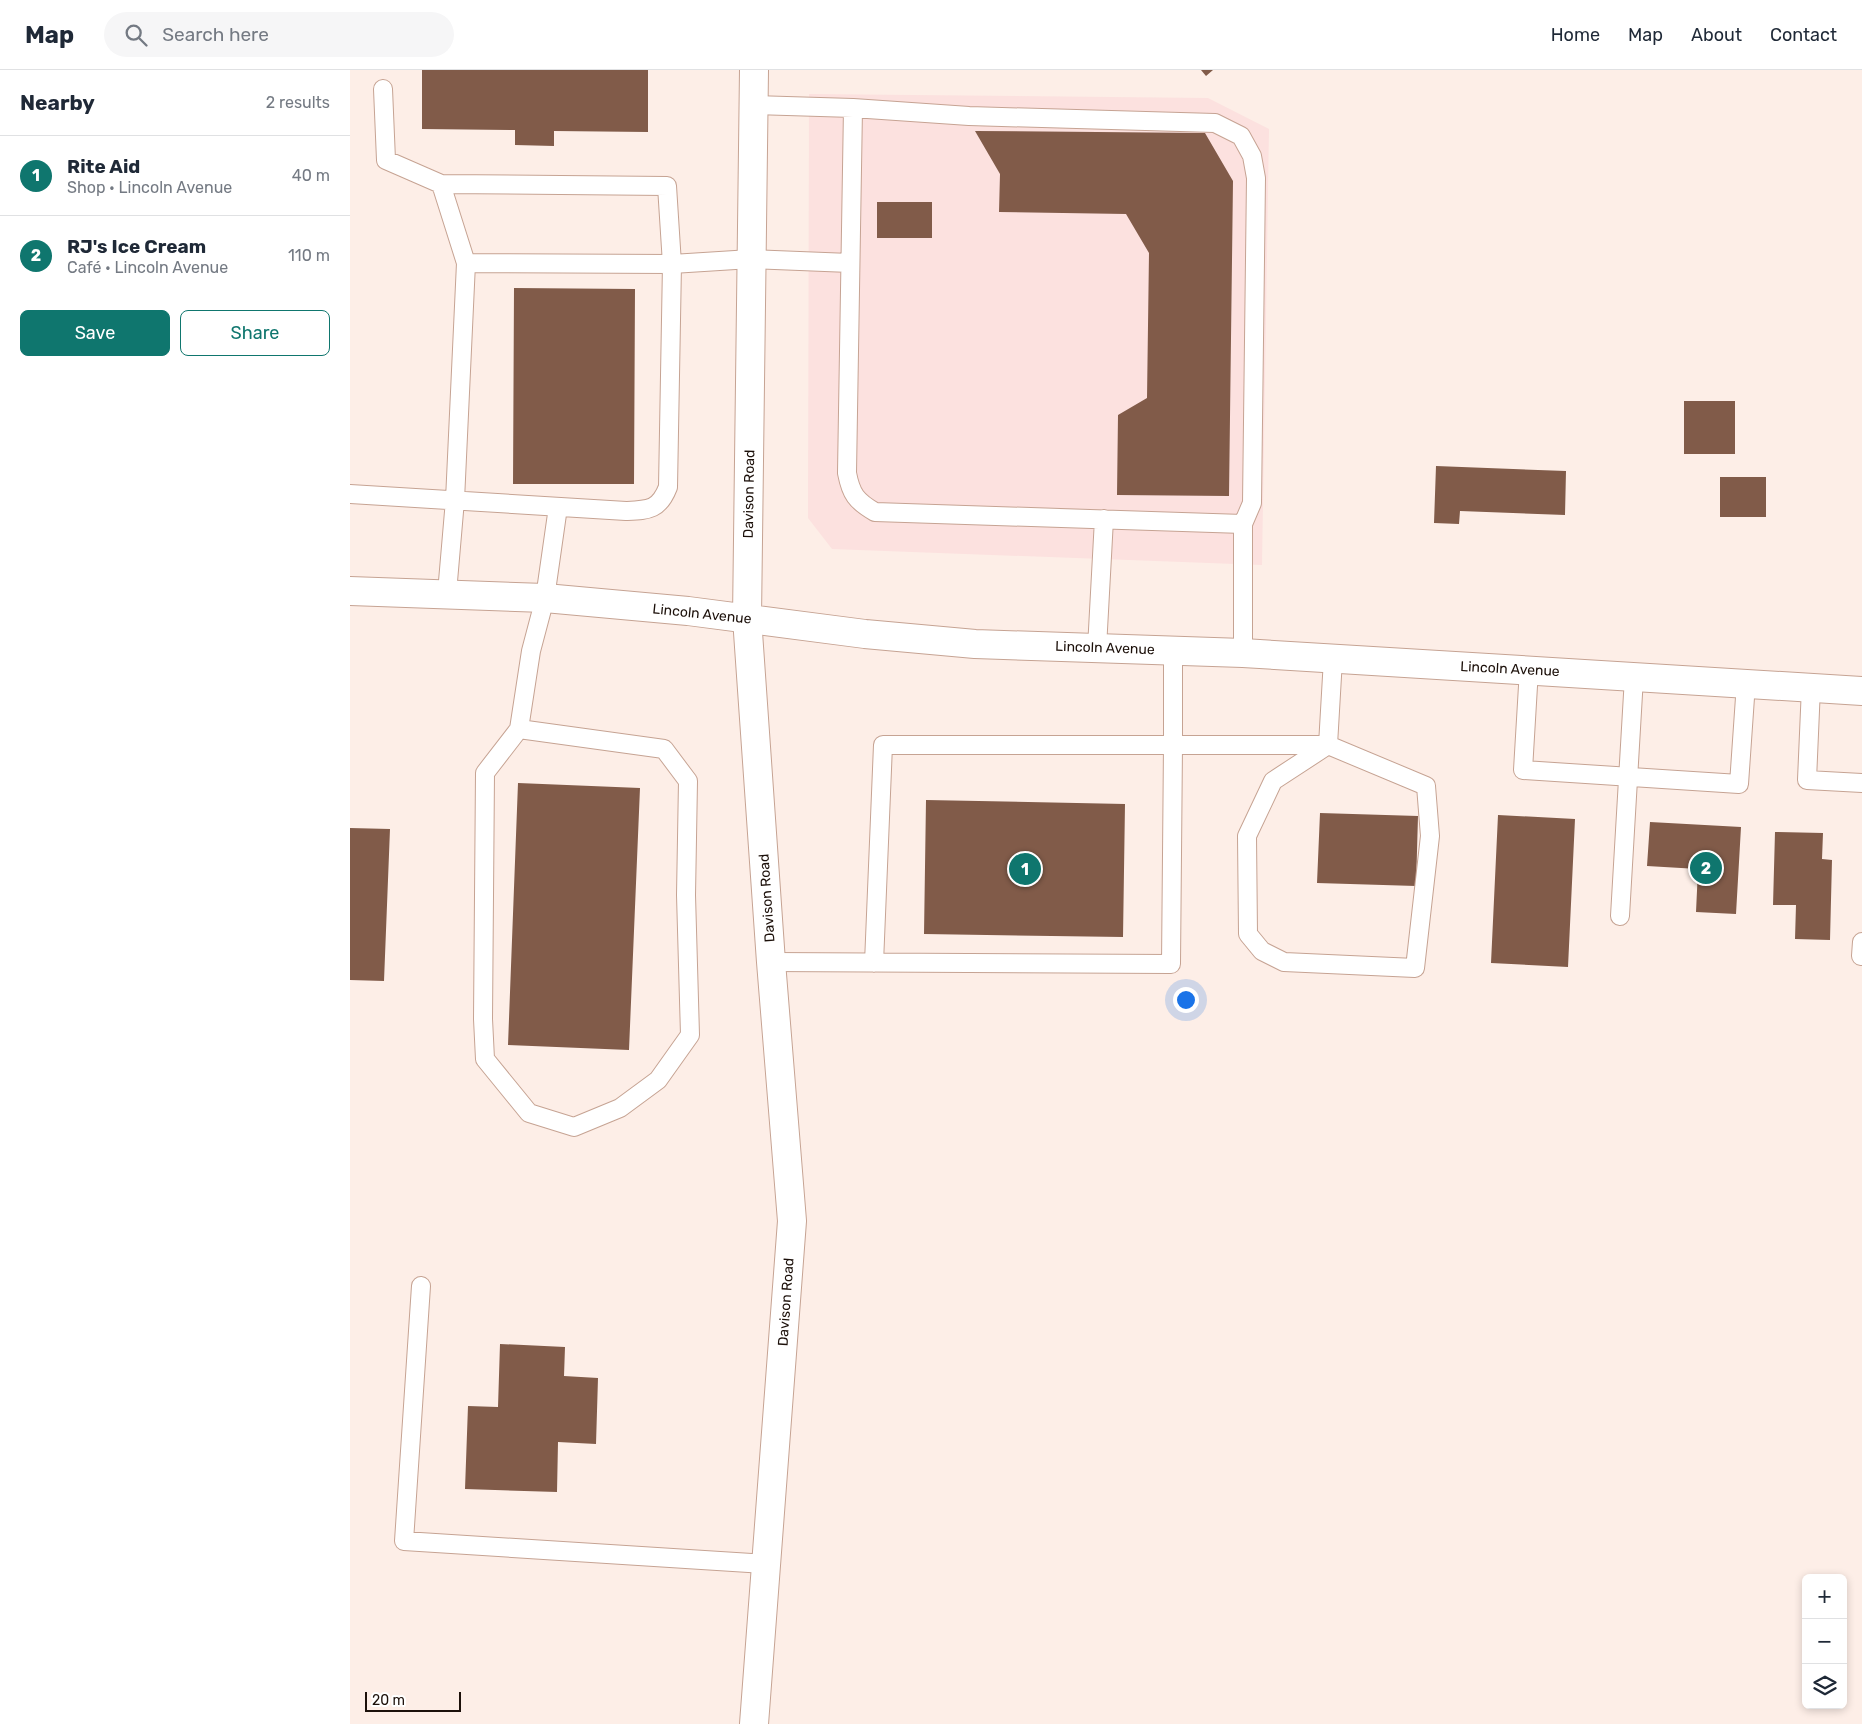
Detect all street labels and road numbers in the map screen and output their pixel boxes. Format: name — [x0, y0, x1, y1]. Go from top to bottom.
street label: Davison Road — [740, 450, 758, 538]
street label: Lincoln Avenue — [652, 600, 753, 628]
street label: Lincoln Avenue — [1055, 638, 1155, 658]
street label: Lincoln Avenue — [1460, 658, 1560, 680]
street label: Davison Road — [755, 853, 779, 943]
street label: Davison Road — [774, 1257, 798, 1347]

